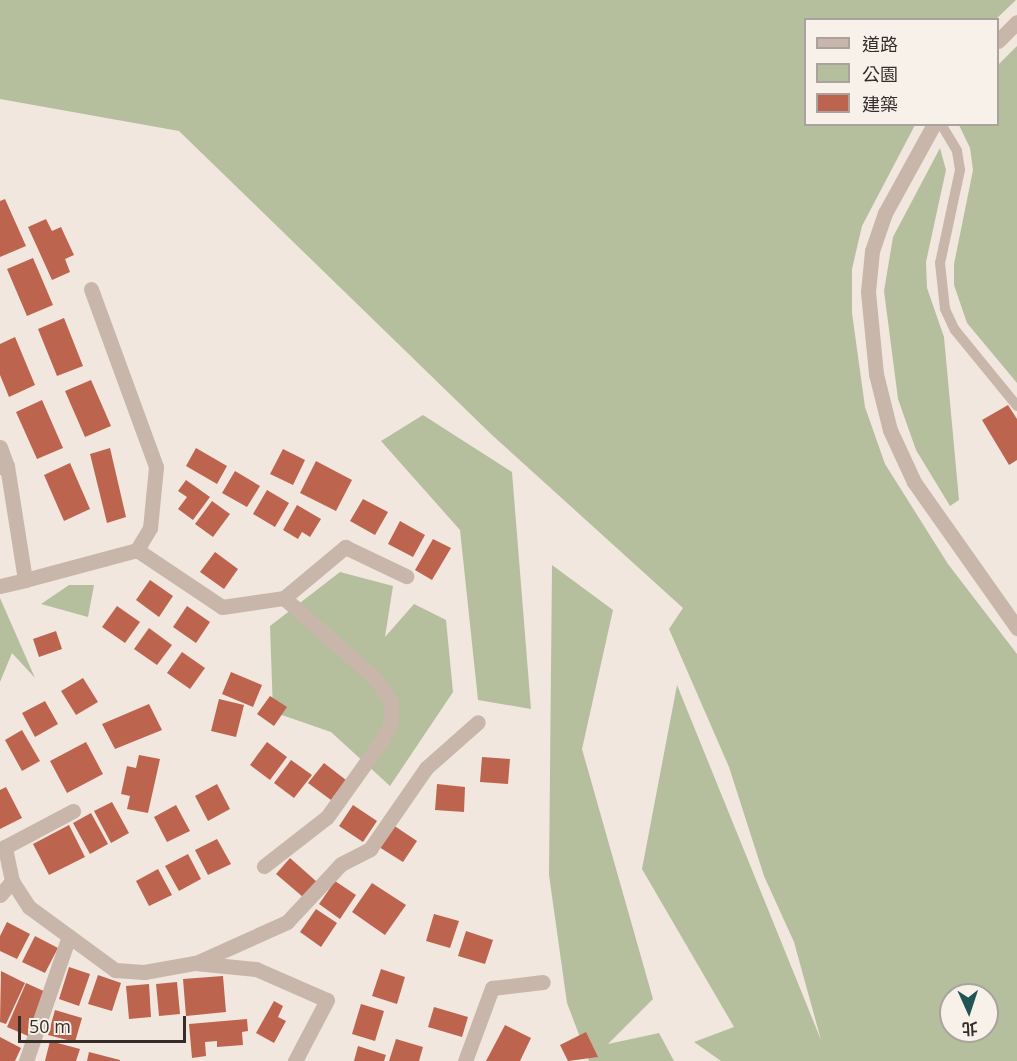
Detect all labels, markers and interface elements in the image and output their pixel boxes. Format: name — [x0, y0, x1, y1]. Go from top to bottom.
legend — [804, 18, 999, 126]
text: 道路 — [862, 32, 898, 56]
text: 公園 — [862, 62, 898, 86]
text: 建築 — [862, 92, 898, 116]
north arrow — [939, 983, 999, 1043]
scale bar — [21, 1004, 189, 1042]
text: 50 m — [29, 1014, 71, 1038]
text: 北 — [961, 1018, 978, 1040]

